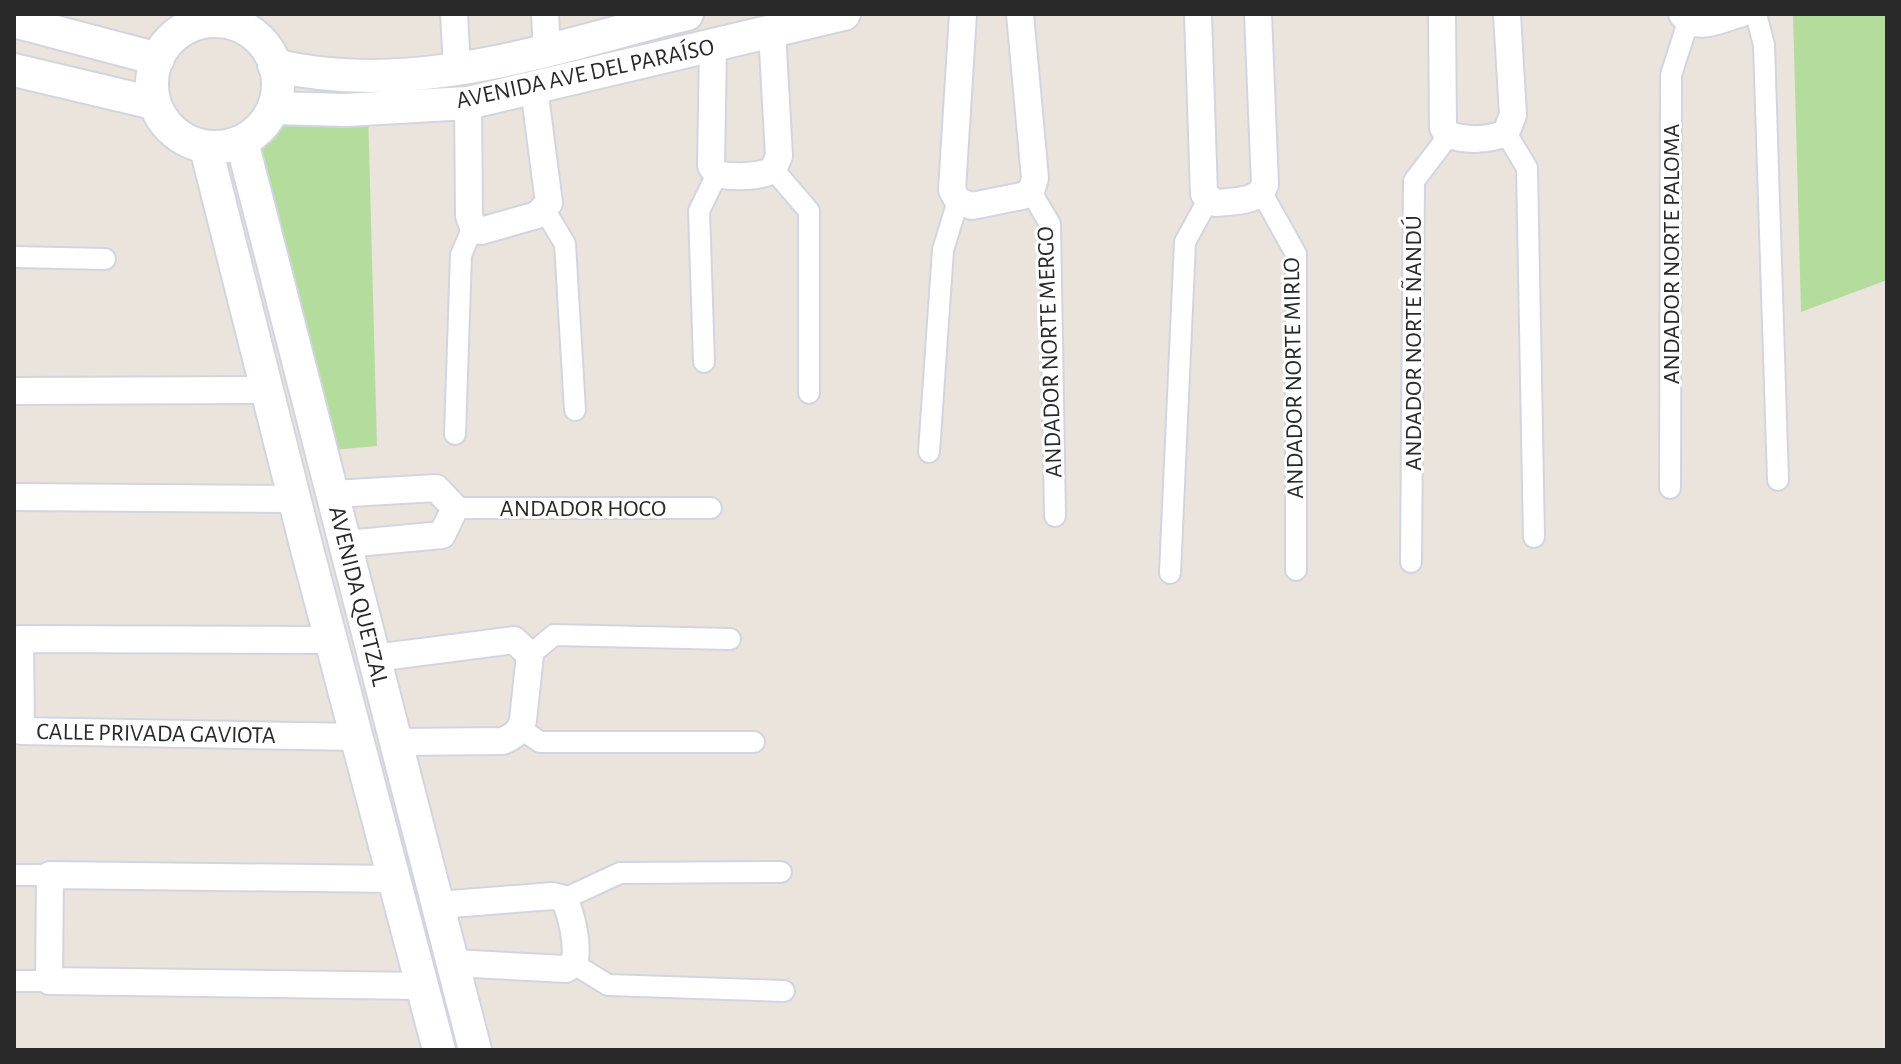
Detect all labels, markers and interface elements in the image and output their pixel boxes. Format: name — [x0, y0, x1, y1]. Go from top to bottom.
street label: AVENIDA AVE DEL PARAÍSO — [454, 33, 716, 113]
street label: ANDADOR NORTE PALOMA — [1660, 124, 1684, 384]
street label: ANDADOR NORTE ÑANDÚ — [1400, 215, 1426, 471]
street label: ANDADOR NORTE MERGO — [1034, 226, 1066, 478]
street label: ANDADOR NORTE MIRLO — [1280, 257, 1308, 499]
street label: ANDADOR HOCO — [500, 497, 666, 521]
street label: AVENIDA QUETZAL — [324, 504, 392, 689]
street label: CALLE PRIVADA GAVIOTA — [36, 720, 276, 748]

